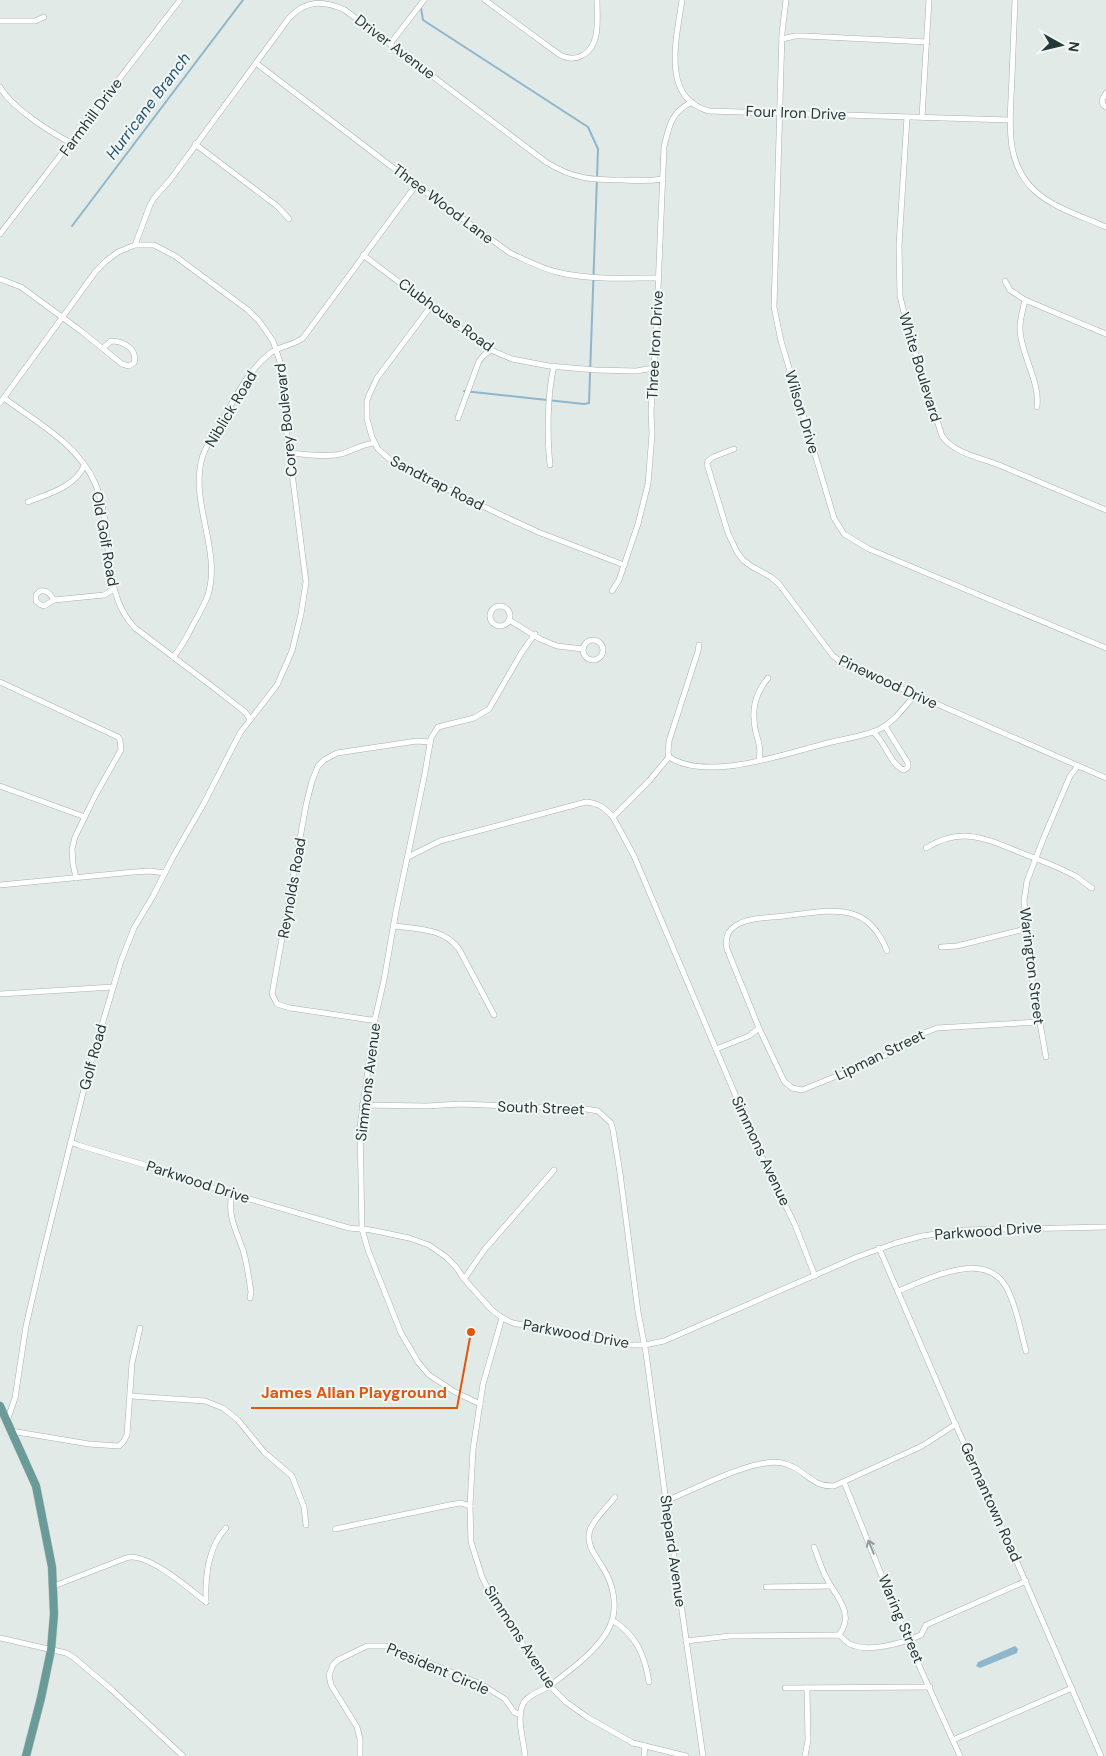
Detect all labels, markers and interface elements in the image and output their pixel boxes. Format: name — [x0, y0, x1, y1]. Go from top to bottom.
street label: Driver Avenue — [351, 10, 439, 84]
north arrow — [1036, 20, 1086, 70]
text: N — [1064, 40, 1083, 53]
water label: Hurricane Branch — [101, 48, 195, 164]
street label: Farmhill Drive — [55, 74, 127, 160]
street label: Four Iron Drive — [745, 101, 847, 125]
street label: Three Wood Lane — [388, 159, 498, 249]
street label: Clubhouse Road — [394, 274, 498, 356]
street label: Three Iron Drive — [642, 290, 668, 400]
street label: White Boulevard — [894, 310, 946, 424]
street label: Corey Boulevard — [270, 362, 302, 478]
street label: Niblick Road — [200, 367, 262, 451]
street label: Wilson Drive — [780, 368, 824, 456]
street label: Sandtrap Road — [387, 451, 487, 515]
street label: Old Golf Road — [87, 490, 123, 588]
street label: Pinewood Drive — [835, 650, 941, 714]
street label: Reynolds Road — [273, 836, 311, 940]
street label: Warington Street — [1015, 906, 1049, 1026]
street label: Golf Road — [75, 1022, 111, 1092]
street label: Simmons Avenue — [351, 1022, 385, 1142]
street label: Lipman Street — [832, 1025, 928, 1085]
street label: Simmons Avenue — [727, 1093, 795, 1209]
street label: South Street — [497, 1096, 585, 1120]
street label: Parkwood Drive — [144, 1156, 252, 1208]
street label: Parkwood Drive — [934, 1217, 1042, 1245]
street label: Parkwood Drive — [521, 1315, 631, 1353]
callout: James Allan Playground — [251, 1377, 457, 1408]
text: James Allan Playground — [261, 1382, 447, 1403]
street label: Germantown Road — [956, 1439, 1026, 1565]
street label: Shepard Avenue — [655, 1494, 691, 1608]
one-way arrow — [865, 1540, 875, 1555]
street label: Waring Street — [873, 1572, 929, 1667]
street label: Simmons Avenue — [479, 1582, 561, 1692]
street label: President Circle — [383, 1638, 493, 1700]

